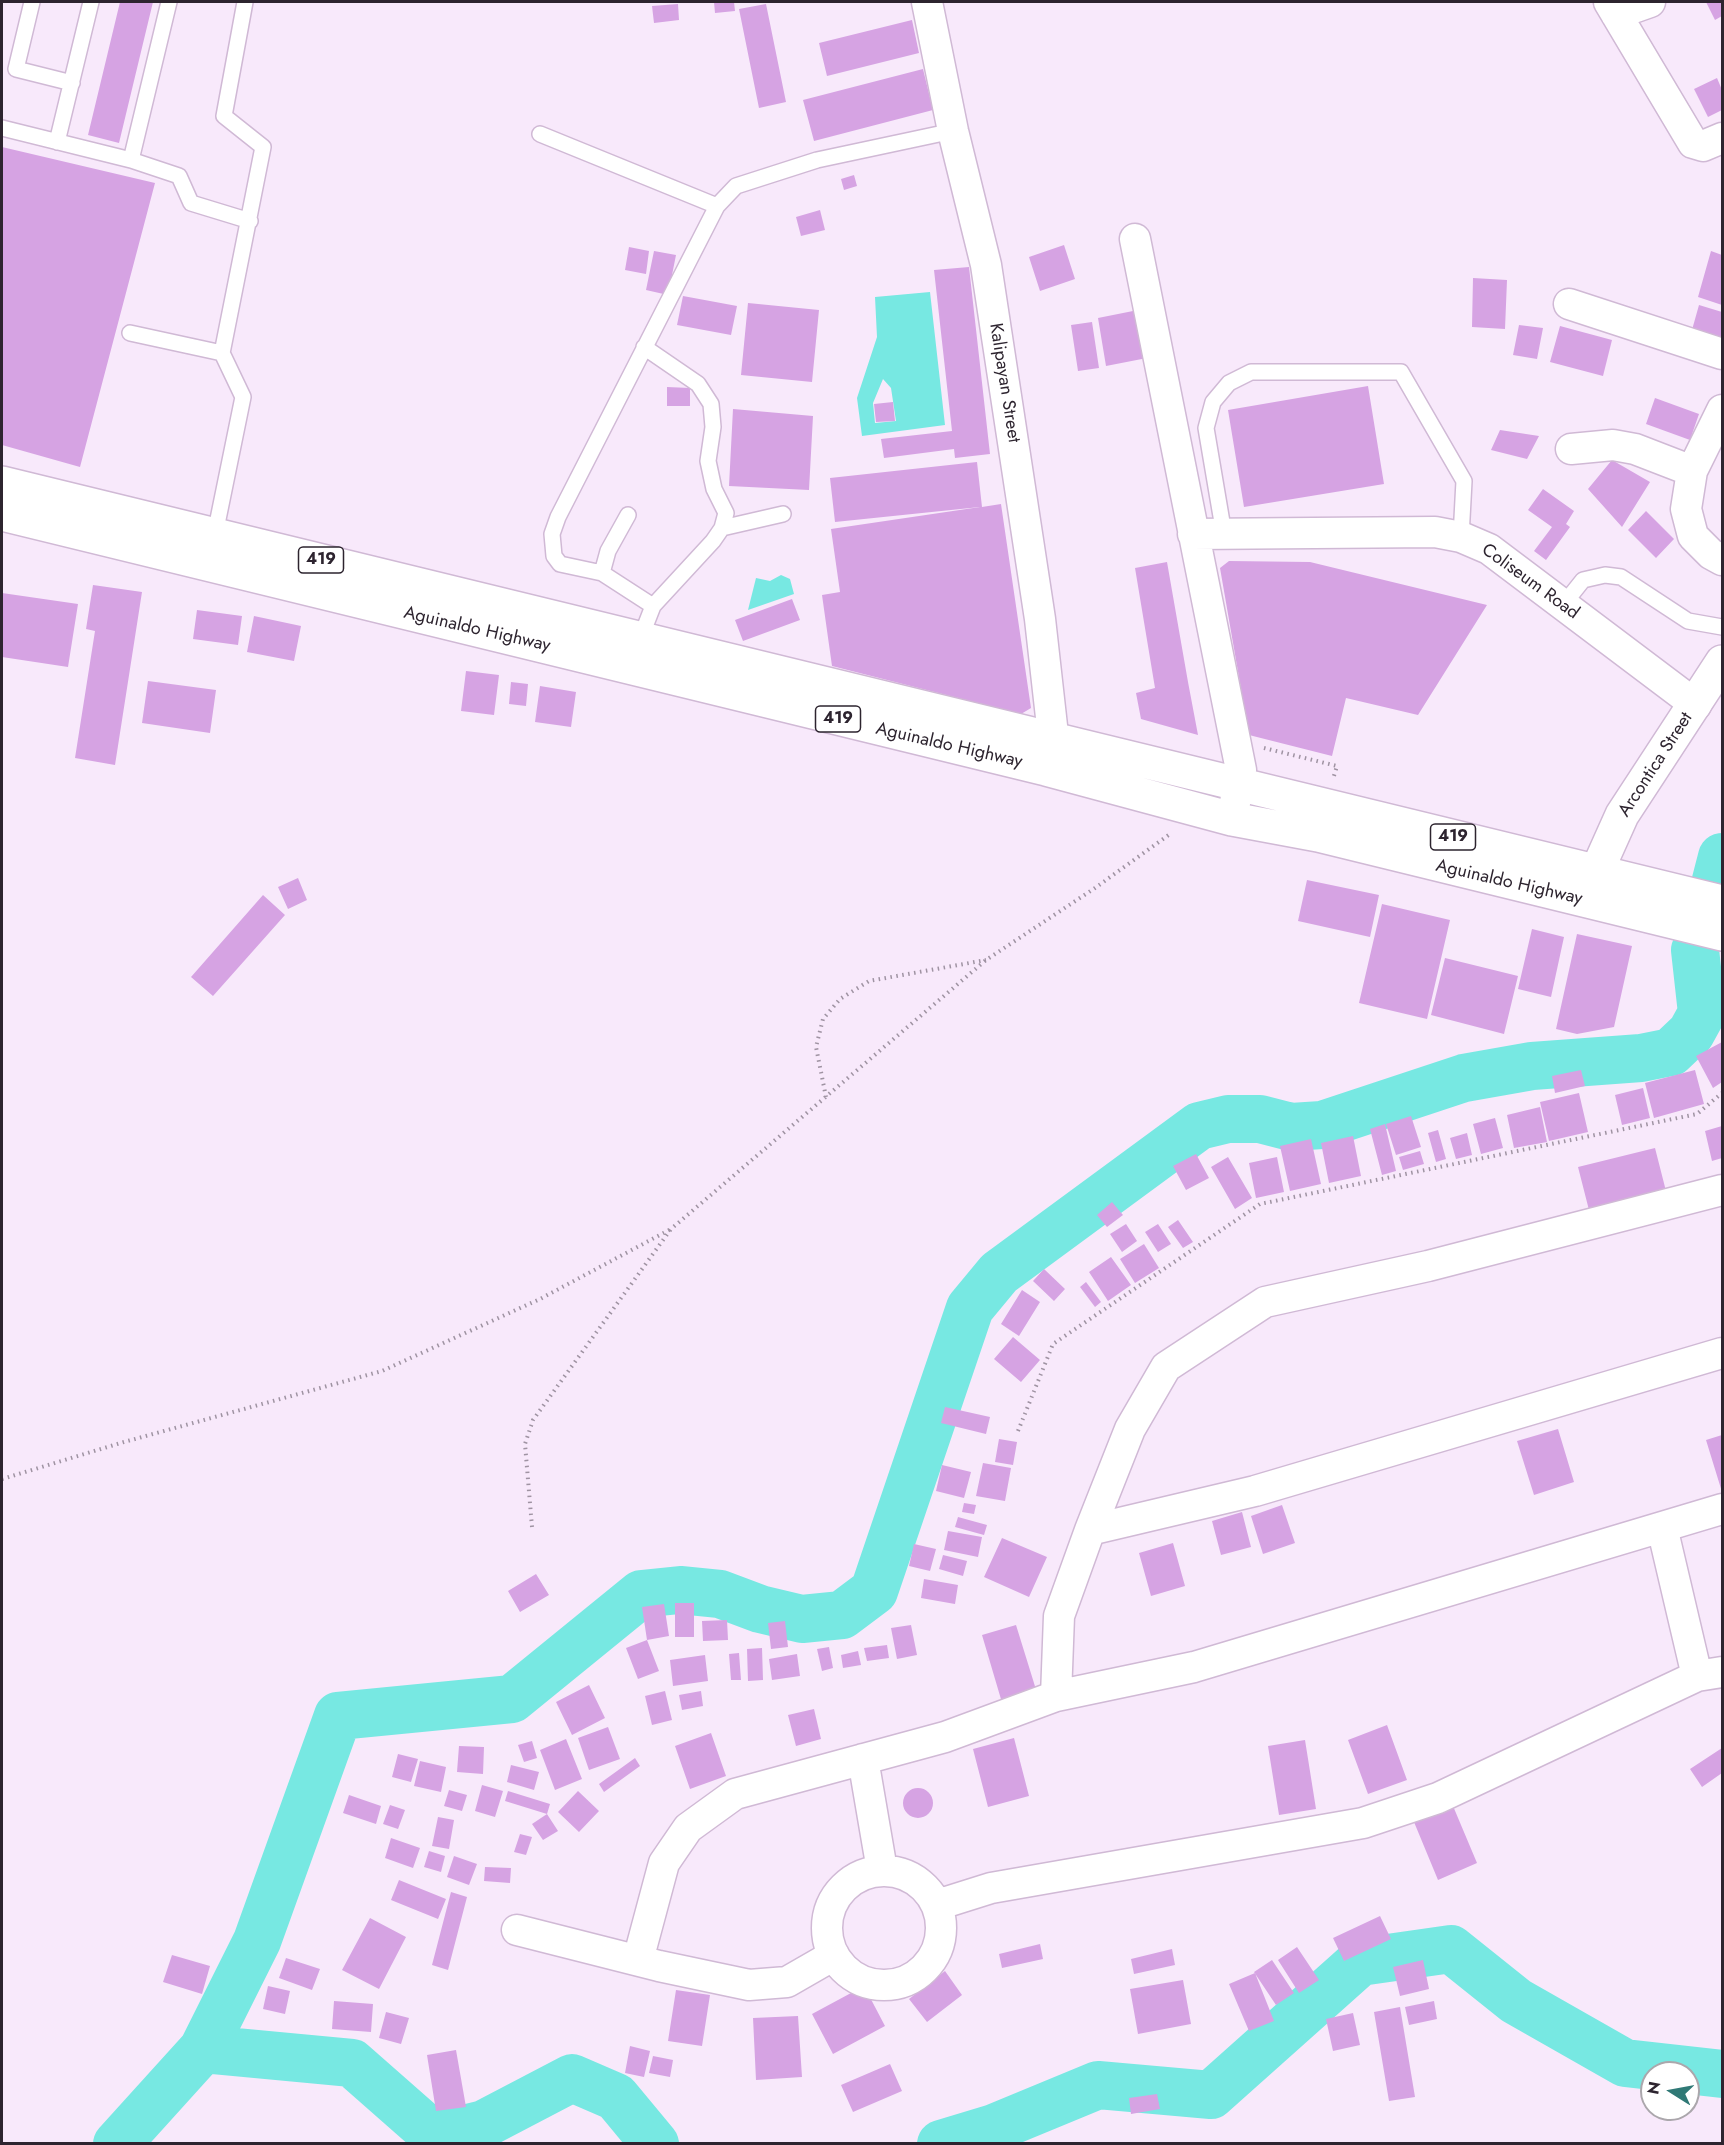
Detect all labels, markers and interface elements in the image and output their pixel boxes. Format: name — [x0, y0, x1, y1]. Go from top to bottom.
street label: Kalipayan Street — [984, 322, 1024, 444]
street label: Coliseum Road — [1477, 539, 1583, 625]
road number: 419 — [298, 547, 344, 573]
street label: Aguinaldo Highway — [402, 603, 552, 657]
road number: 419 — [816, 706, 860, 732]
street label: Arcontica Street — [1614, 709, 1698, 821]
street label: Aguinaldo Highway — [874, 719, 1024, 773]
road number: 419 — [1430, 824, 1476, 850]
street label: Aguinaldo Highway — [1434, 856, 1584, 910]
north arrow — [1640, 2061, 1700, 2121]
text: N — [1641, 2079, 1666, 2096]

